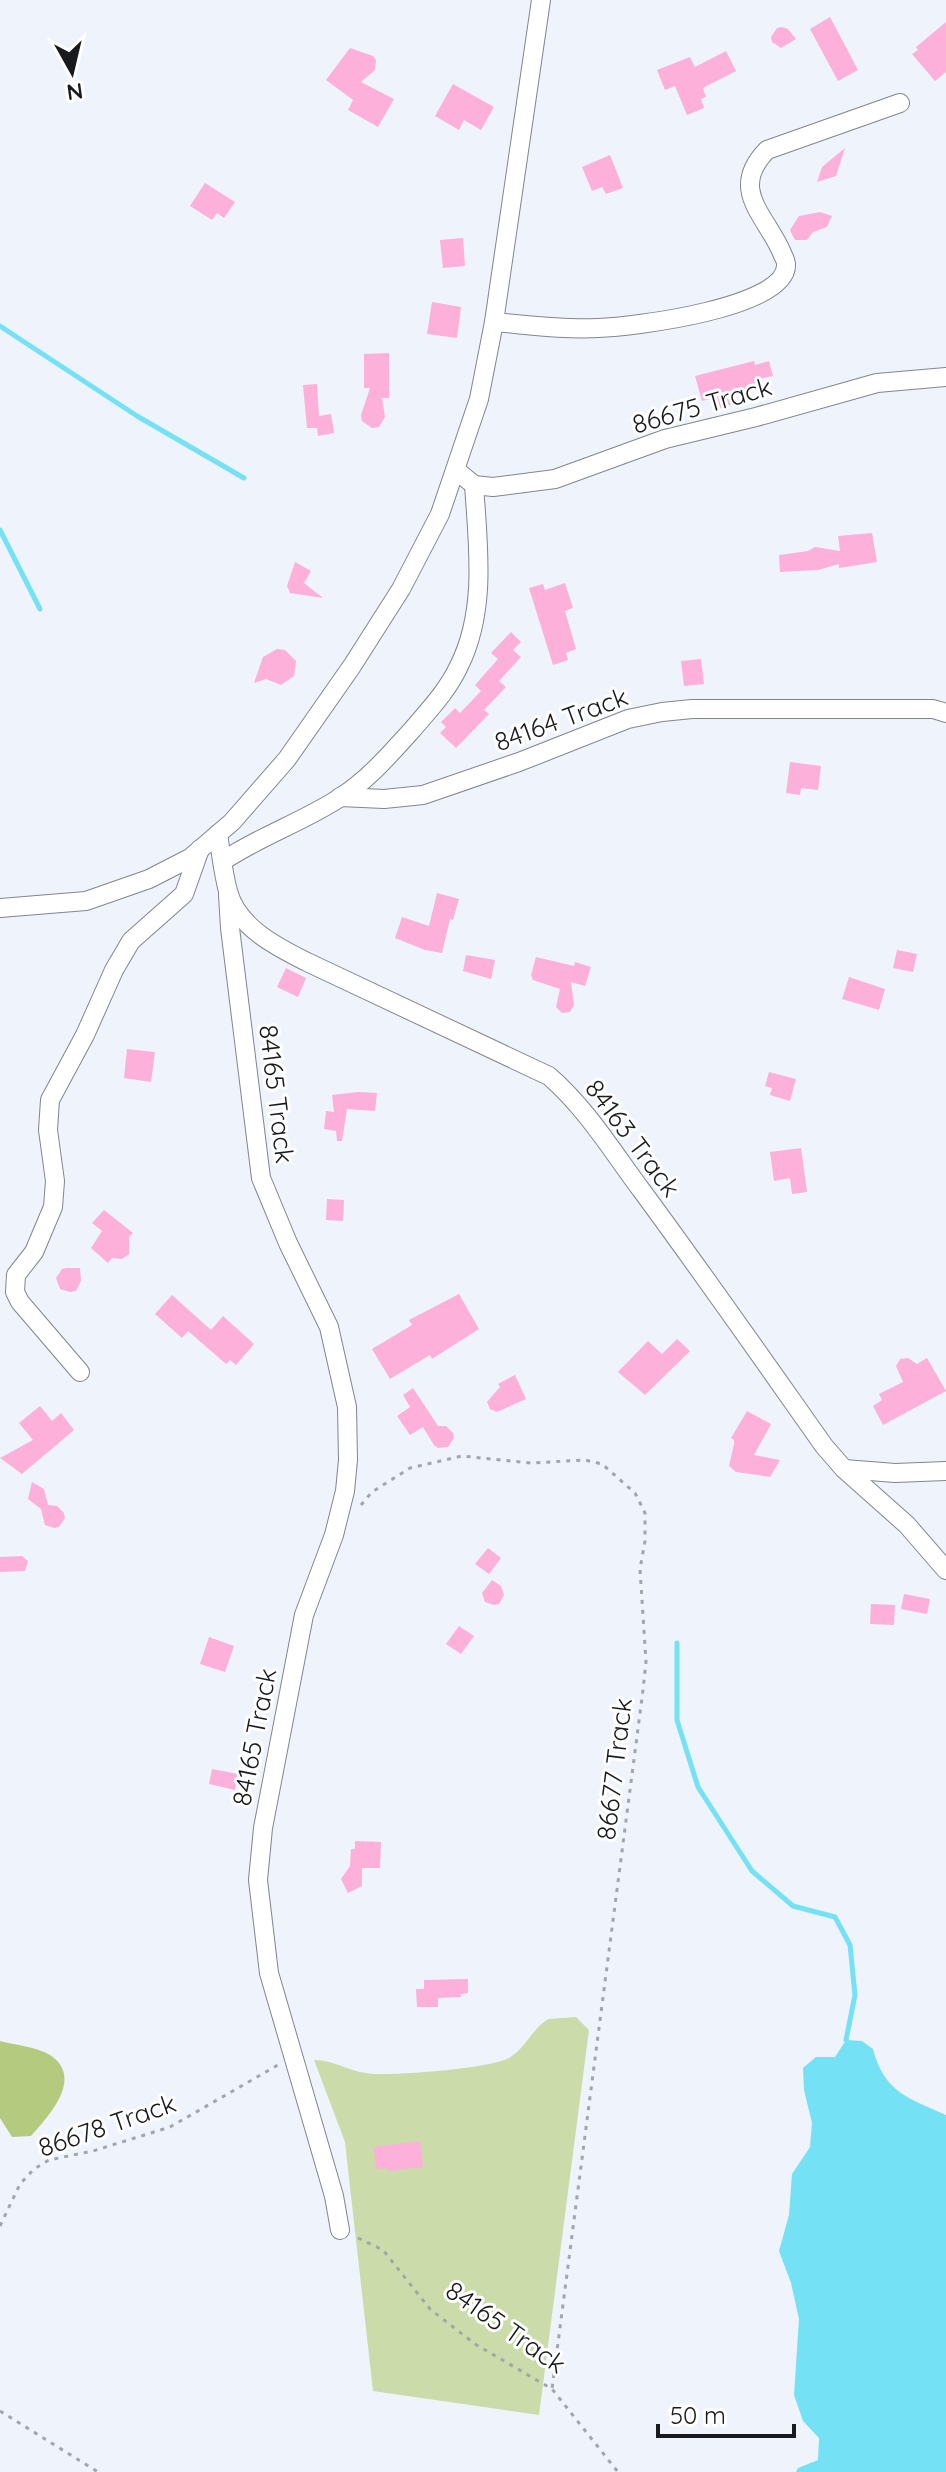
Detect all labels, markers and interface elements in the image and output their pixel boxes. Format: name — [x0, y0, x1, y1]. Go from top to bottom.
north arrow — [32, 32, 112, 112]
text: N — [65, 77, 85, 107]
street label: 86675 Track — [628, 369, 776, 441]
street label: 84164 Track — [490, 680, 632, 758]
street label: 84165 Track — [252, 1023, 302, 1165]
street label: 84163 Track — [578, 1073, 688, 1203]
street label: 84165 Track — [225, 1665, 283, 1809]
street label: 86677 Track — [589, 1696, 639, 1842]
street label: 86678 Track — [34, 2086, 180, 2164]
street label: 84165 Track — [439, 2274, 573, 2380]
scale bar — [658, 2388, 794, 2438]
text: 50 m — [670, 2400, 726, 2430]

